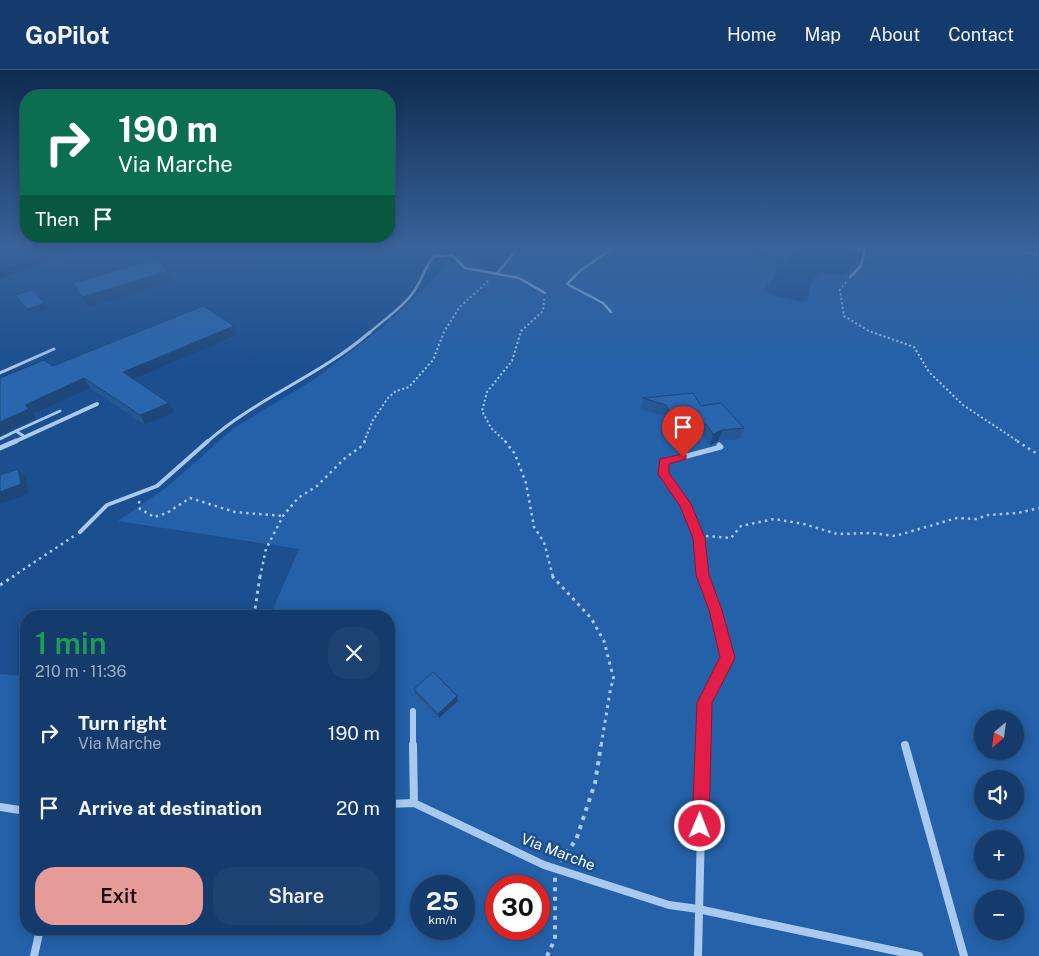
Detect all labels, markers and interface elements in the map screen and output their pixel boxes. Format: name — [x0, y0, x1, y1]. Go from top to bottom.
text: GoPilot — [25, 21, 109, 49]
text: Home — [727, 24, 777, 45]
text: Map — [805, 24, 841, 45]
text: About — [869, 24, 920, 45]
text: Contact — [948, 24, 1014, 45]
text: 190 m — [118, 109, 218, 150]
icon: right — [35, 110, 100, 175]
text: Via Marche — [118, 151, 233, 177]
icon: arrive — [89, 205, 117, 233]
text: Then — [35, 208, 79, 230]
pin — [662, 406, 704, 457]
icon: arrive — [669, 413, 697, 441]
text: 1 min — [35, 625, 106, 661]
button: close — [328, 627, 380, 679]
text: 210 m · 11:36 — [35, 662, 126, 681]
north arrow — [974, 710, 1024, 760]
map controls — [974, 710, 1024, 940]
text: Turn right — [78, 712, 167, 734]
icon: right — [35, 719, 63, 747]
text: 190 m — [328, 722, 380, 744]
text: Via Marche — [78, 734, 161, 753]
button: sound — [974, 770, 1024, 820]
icon: arrive — [35, 794, 63, 822]
text: Arrive at destination — [78, 797, 262, 819]
text: 20 m — [336, 797, 380, 819]
position arrow — [673, 799, 725, 851]
street label: Via Marche — [519, 830, 598, 873]
button: + — [974, 830, 1024, 880]
button: Exit — [35, 867, 203, 925]
button: Share — [213, 867, 380, 925]
speed limit sign: 30 — [485, 875, 550, 940]
text: 25 — [426, 886, 459, 916]
button: − — [974, 890, 1024, 940]
text: km/h — [428, 913, 457, 927]

